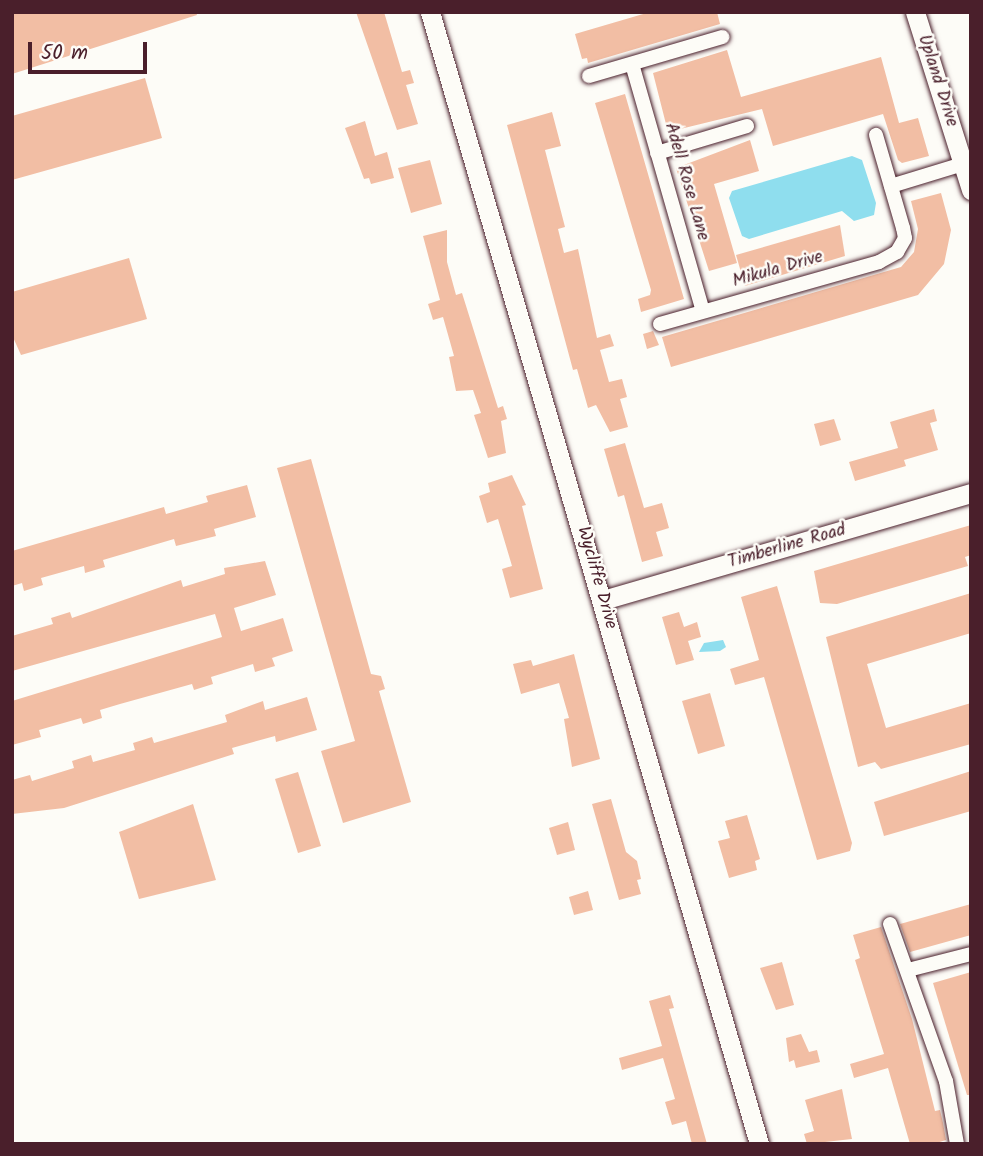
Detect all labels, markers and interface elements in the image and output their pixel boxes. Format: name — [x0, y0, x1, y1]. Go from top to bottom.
scale bar — [32, 28, 150, 72]
street label: Upland Drive — [912, 32, 962, 130]
text: 50 m — [41, 37, 88, 70]
street label: Adell Rose Lane — [659, 121, 713, 243]
street label: Mikula Drive — [730, 247, 826, 293]
street label: Timberline Road — [726, 520, 848, 574]
street label: Wycliffe Drive — [571, 524, 621, 632]

